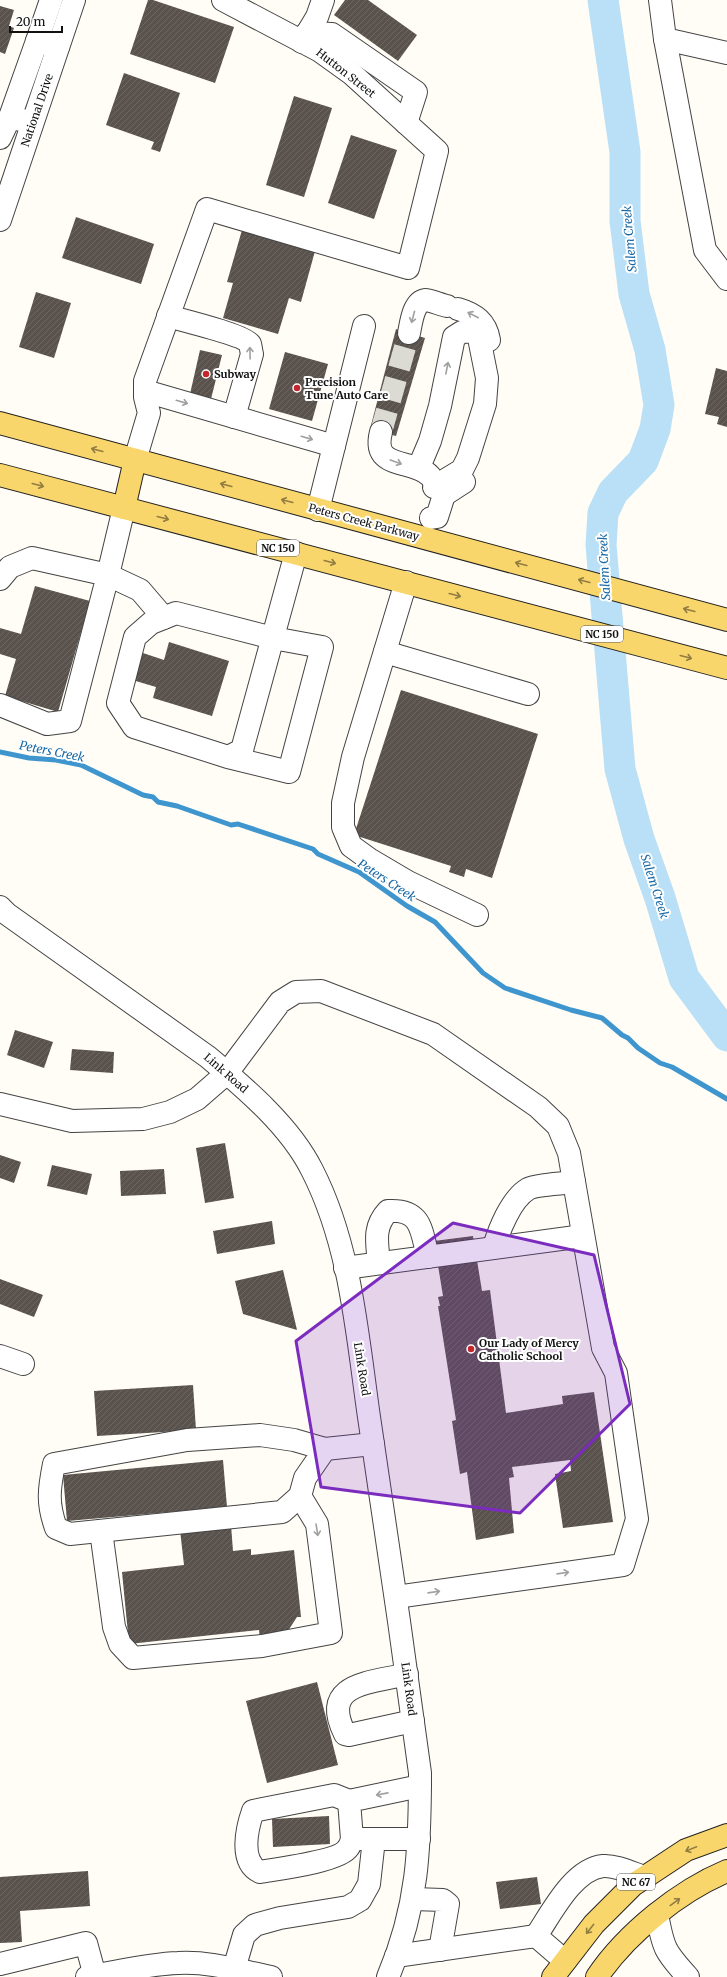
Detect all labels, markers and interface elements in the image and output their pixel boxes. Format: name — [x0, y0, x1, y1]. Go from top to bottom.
scale bar — [10, 8, 62, 34]
text: 20 m — [16, 14, 45, 29]
street label: Hutton Street — [313, 45, 379, 101]
street label: National Drive — [18, 71, 56, 148]
water label: Salem Creek — [619, 205, 639, 273]
one-way arrow — [409, 310, 416, 323]
one-way arrow — [467, 311, 479, 319]
one-way arrow — [246, 346, 254, 359]
one-way arrow — [443, 361, 451, 374]
place label: Subway — [214, 367, 257, 381]
marker: Subway — [201, 369, 211, 379]
place label: Precision Tune Auto Care — [305, 375, 388, 402]
marker: Precision Tune Auto Care — [292, 383, 302, 393]
one-way arrow — [175, 399, 188, 406]
one-way arrow — [300, 435, 313, 442]
one-way arrow — [91, 446, 104, 453]
one-way arrow — [390, 459, 402, 467]
one-way arrow — [220, 481, 233, 488]
one-way arrow — [31, 482, 44, 489]
one-way arrow — [281, 497, 294, 504]
street label: Peters Creek Parkway — [307, 500, 421, 544]
one-way arrow — [157, 515, 170, 522]
water label: Salem Creek — [595, 533, 613, 601]
road number: NC 150 — [257, 540, 299, 556]
one-way arrow — [323, 559, 336, 566]
one-way arrow — [515, 560, 528, 567]
one-way arrow — [578, 577, 591, 585]
one-way arrow — [449, 592, 462, 599]
one-way arrow — [683, 606, 696, 613]
road number: NC 150 — [581, 626, 623, 642]
one-way arrow — [679, 653, 692, 661]
water label: Peters Creek — [18, 737, 86, 765]
water label: Salem Creek — [638, 852, 673, 920]
water label: Peters Creek — [355, 856, 419, 905]
street label: Link Road — [201, 1050, 251, 1096]
place label: Our Lady of Mercy Catholic School — [479, 1336, 579, 1363]
street label: Link Road — [351, 1341, 373, 1397]
marker: Our Lady of Mercy Catholic School — [466, 1344, 476, 1354]
one-way arrow — [314, 1523, 322, 1536]
one-way arrow — [556, 1569, 569, 1577]
one-way arrow — [427, 1588, 440, 1596]
street label: Link Road — [398, 1661, 420, 1717]
one-way arrow — [375, 1791, 388, 1799]
one-way arrow — [685, 1845, 697, 1853]
road number: NC 67 — [617, 1874, 655, 1890]
one-way arrow — [669, 1898, 680, 1906]
one-way arrow — [585, 1923, 594, 1934]

